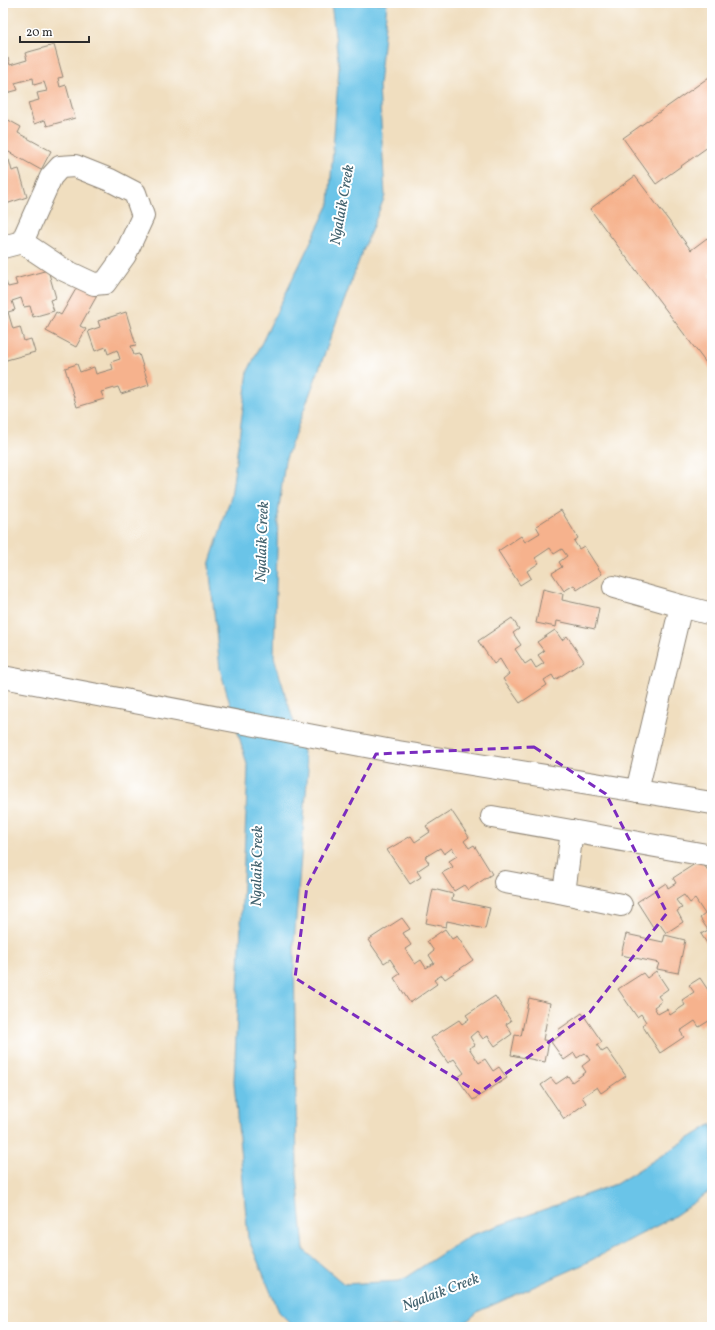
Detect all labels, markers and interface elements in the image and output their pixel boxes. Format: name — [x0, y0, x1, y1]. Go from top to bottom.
scale bar — [20, 18, 89, 44]
text: 20 m — [26, 25, 53, 41]
water label: Ngalaik Creek — [326, 163, 360, 247]
water label: Ngalaik Creek — [251, 501, 275, 583]
water label: Ngalaik Creek — [247, 825, 269, 907]
water label: Ngalaik Creek — [399, 1269, 483, 1317]

